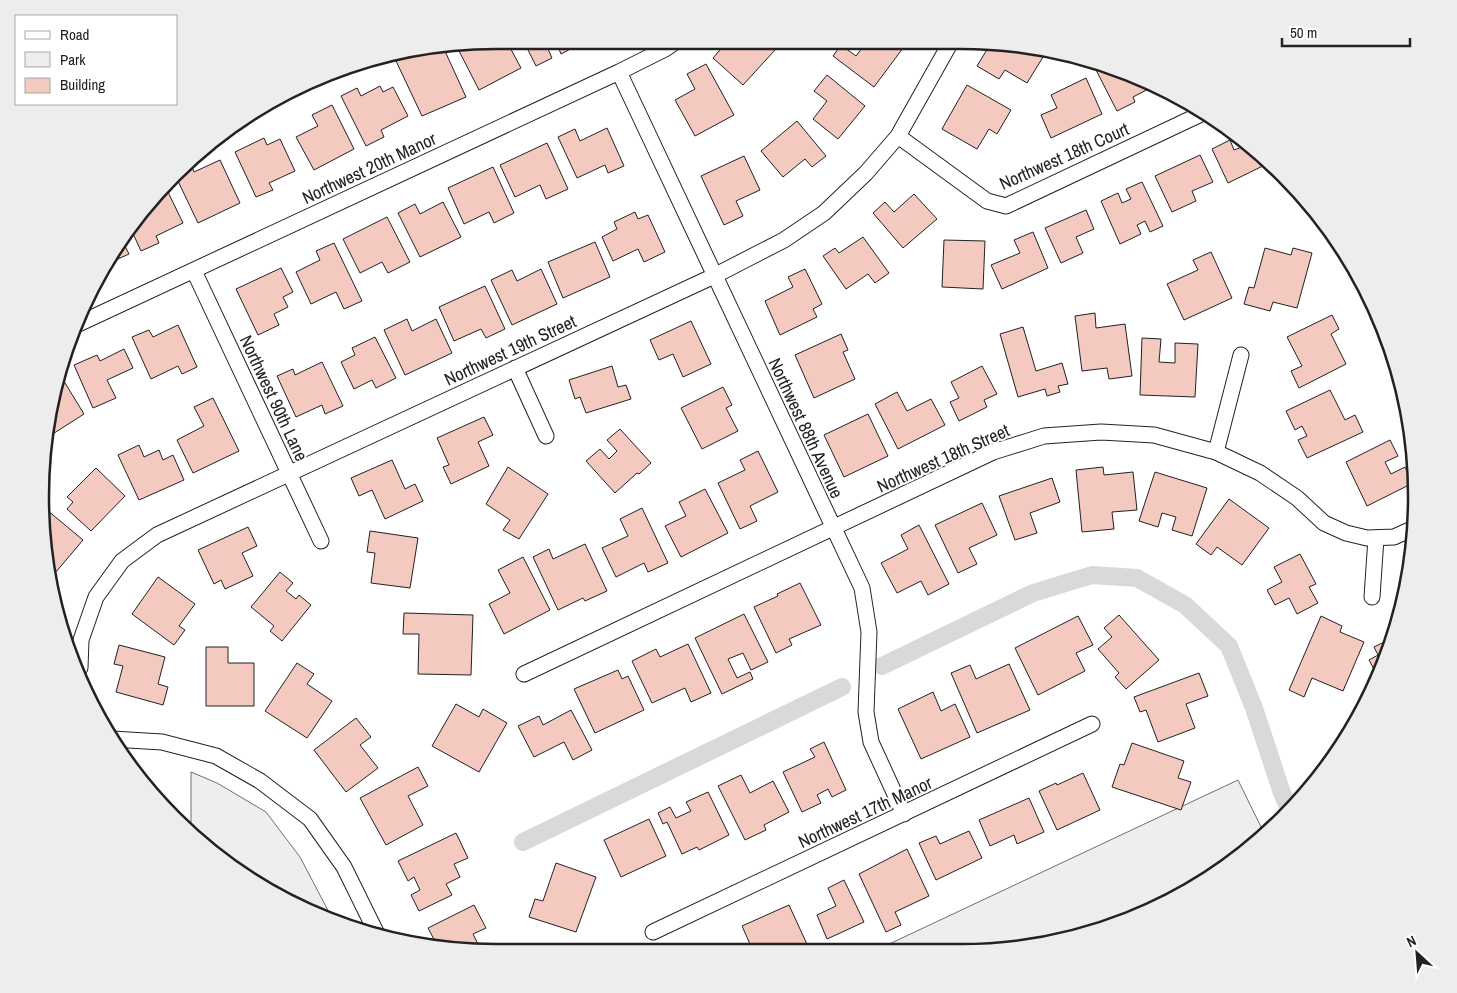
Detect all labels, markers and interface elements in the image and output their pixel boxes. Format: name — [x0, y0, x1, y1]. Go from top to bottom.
legend — [15, 15, 178, 105]
scale bar — [1282, 15, 1410, 47]
text: 50 m — [1290, 22, 1317, 43]
text: Road — [60, 24, 89, 45]
text: Park — [60, 49, 86, 70]
text: Building — [60, 74, 105, 95]
street label: Northwest 18th Court — [995, 116, 1133, 196]
street label: Northwest 20th Manor — [298, 126, 440, 210]
street label: Northwest 19th Street — [440, 309, 580, 391]
street label: Northwest 90th Lane — [234, 331, 314, 465]
street label: Northwest 88th Avenue — [762, 354, 850, 502]
street label: Northwest 18th Street — [873, 418, 1013, 498]
street label: Northwest 17th Manor — [794, 770, 936, 854]
north arrow — [1392, 928, 1442, 978]
text: N — [1404, 931, 1419, 951]

